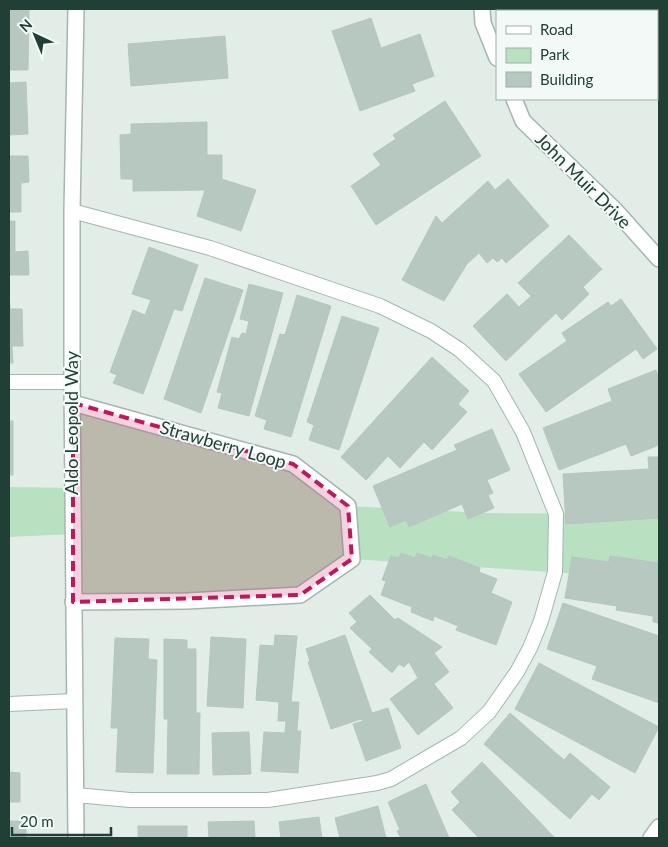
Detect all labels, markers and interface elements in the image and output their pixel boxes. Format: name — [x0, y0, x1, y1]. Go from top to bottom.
north arrow — [10, 10, 60, 60]
legend — [496, 10, 658, 100]
text: N — [16, 15, 35, 35]
text: Road — [540, 20, 573, 38]
text: Park — [540, 45, 570, 63]
text: Building — [540, 70, 593, 88]
street label: John Muir Drive — [531, 128, 636, 233]
street label: Aldo Leopold Way — [60, 350, 82, 495]
street label: Strawberry Loop — [158, 415, 289, 473]
scale bar — [12, 804, 111, 836]
text: 20 m — [20, 812, 54, 830]

